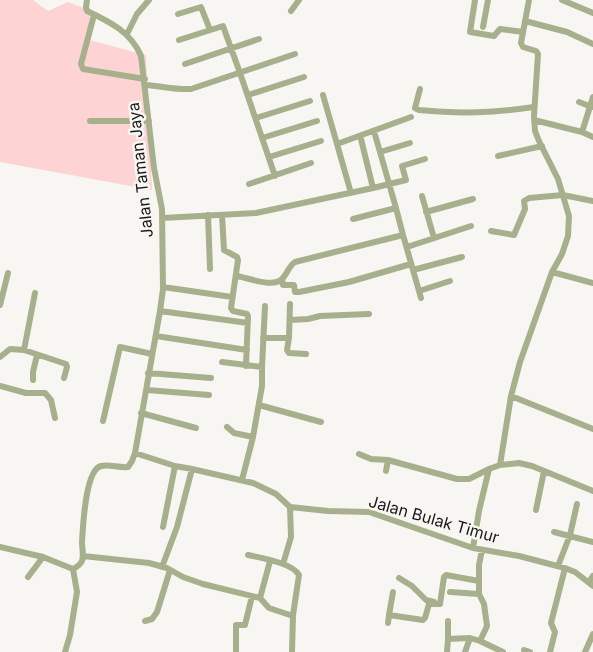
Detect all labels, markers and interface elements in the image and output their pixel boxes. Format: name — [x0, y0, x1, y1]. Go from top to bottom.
street label: Jalan Taman Jaya — [123, 101, 157, 239]
street label: Jalan Bulak Timur — [367, 491, 501, 547]

